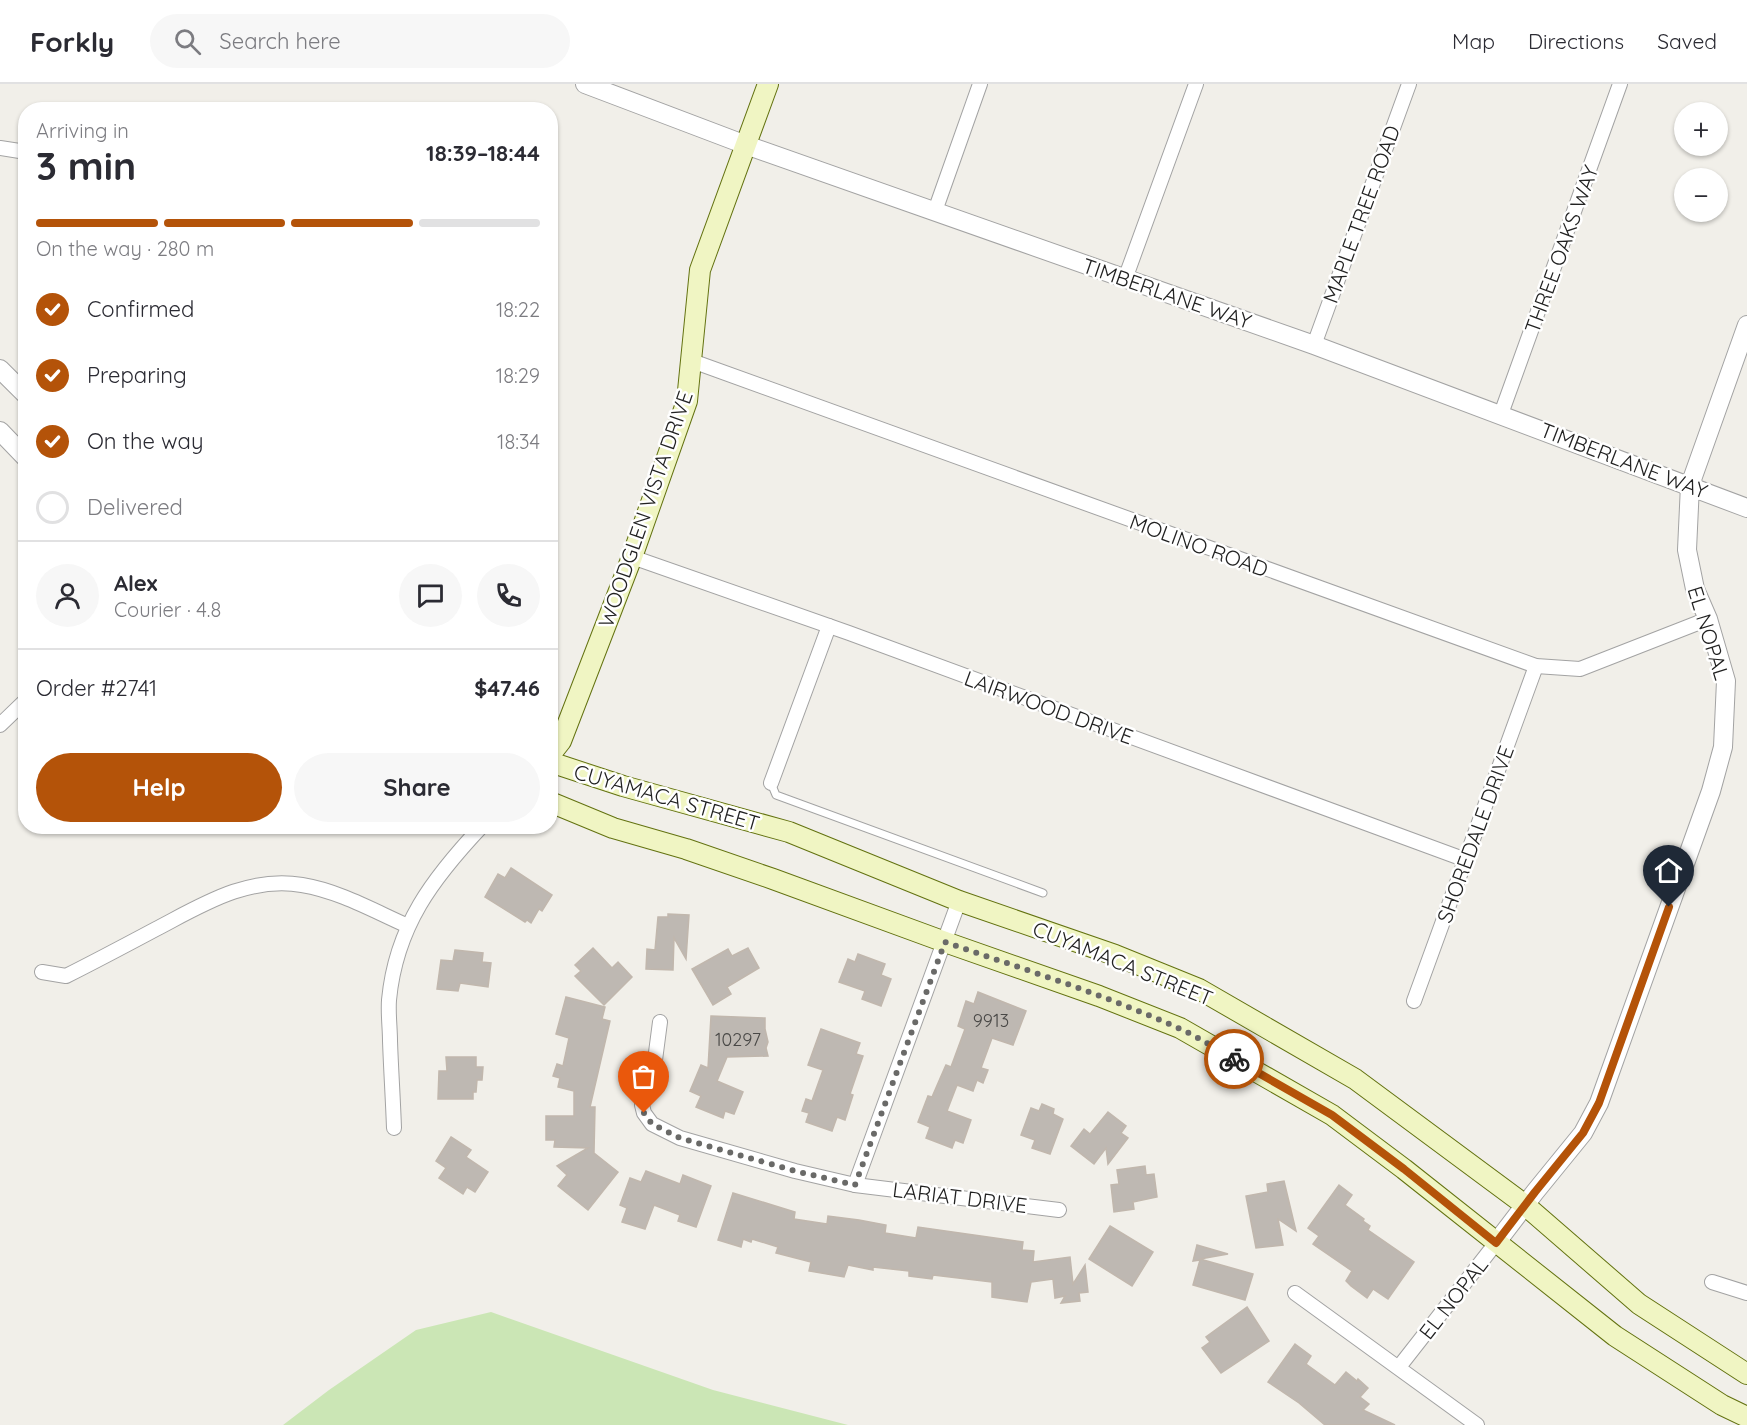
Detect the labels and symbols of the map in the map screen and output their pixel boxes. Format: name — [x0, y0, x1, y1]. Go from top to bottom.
street label: MAPLE TREE ROAD — [1317, 122, 1405, 306]
street label: THREE OAKS WAY — [1519, 161, 1604, 337]
street label: TIMBERLANE WAY — [1079, 252, 1255, 334]
street label: WOODGLEN VISTA DRIVE — [592, 387, 698, 631]
street label: TIMBERLANE WAY — [1537, 416, 1711, 504]
street label: MOLINO ROAD — [1126, 508, 1272, 582]
street label: EL NOPAL — [1682, 583, 1736, 683]
street label: LAIRWOOD DRIVE — [961, 664, 1137, 750]
street label: SHOREDALE DRIVE — [1431, 742, 1519, 926]
street label: CUYAMACA STREET — [571, 758, 763, 836]
pin — [1643, 845, 1694, 907]
street label: CUYAMACA STREET — [1029, 915, 1217, 1011]
house number: 9913 — [973, 1009, 1009, 1032]
house number: 10297 — [715, 1028, 761, 1051]
courier — [1204, 1029, 1264, 1089]
pin — [618, 1051, 669, 1113]
street label: LARIAT DRIVE — [891, 1176, 1029, 1218]
street label: EL NOPAL — [1413, 1252, 1493, 1344]

